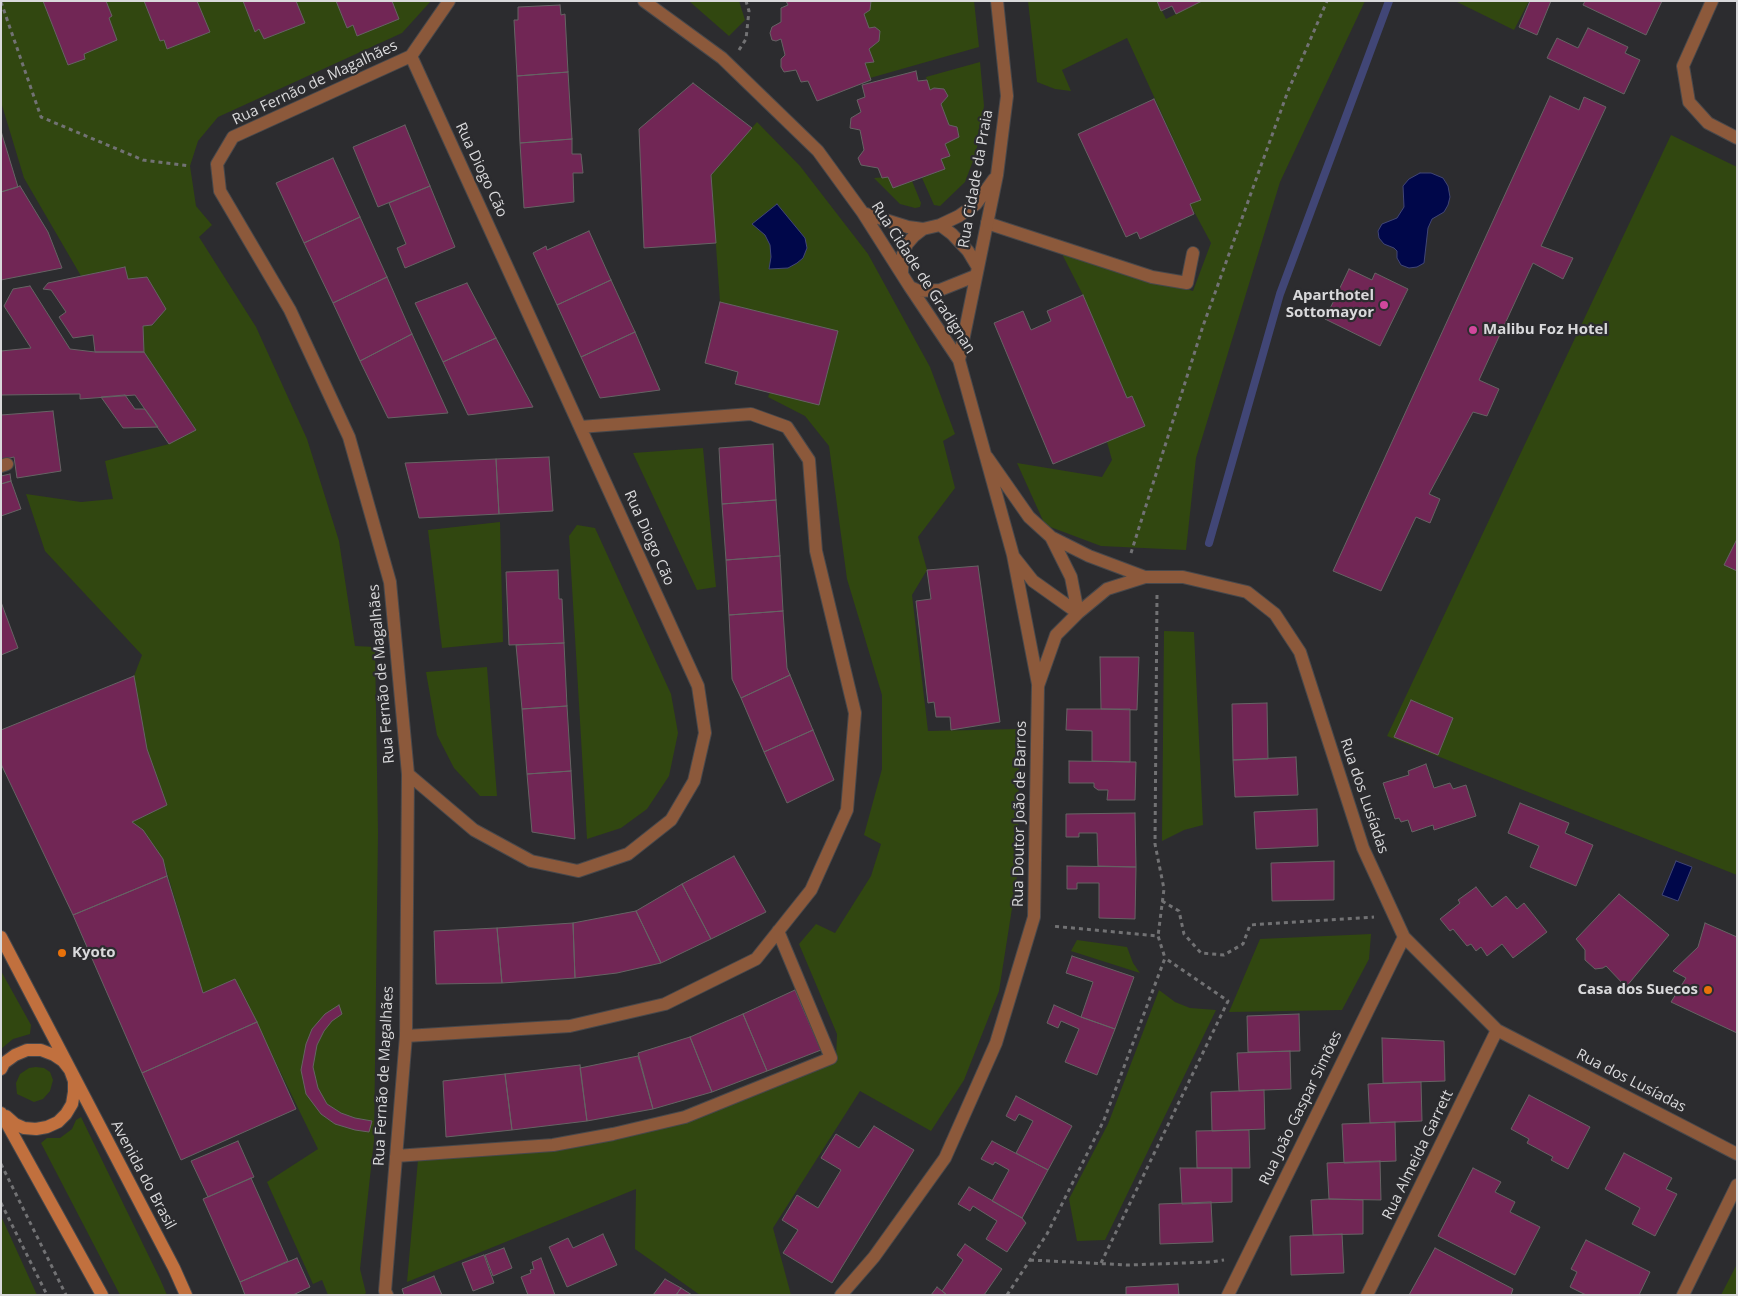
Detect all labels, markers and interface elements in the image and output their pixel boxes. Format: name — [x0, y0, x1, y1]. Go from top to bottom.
street label: Rua Fernão de Magalhães — [230, 37, 400, 129]
street label: Rua Cidade da Praia — [955, 109, 997, 249]
street label: Rua Diogo Cão — [451, 120, 511, 220]
street label: Rua Cidade de Gradignan — [867, 199, 979, 357]
place label: Aparthotel Sottomayor — [1286, 287, 1374, 322]
marker: Aparthotel Sottomayor — [1378, 299, 1390, 311]
place label: Malibu Foz Hotel — [1483, 321, 1608, 339]
marker: Malibu Foz Hotel — [1467, 324, 1479, 336]
street label: Rua Diogo Cão — [620, 488, 678, 588]
street label: Rua Fernão de Magalhães — [365, 583, 399, 765]
street label: Rua Doutor João de Barros — [1009, 721, 1031, 907]
street label: Rua dos Lusíadas — [1336, 736, 1392, 856]
place label: Kyoto — [72, 944, 116, 962]
marker: Kyoto — [56, 947, 68, 959]
place label: Casa dos Suecos — [1577, 981, 1698, 999]
marker: Casa dos Suecos — [1702, 984, 1714, 996]
street label: Rua Fernão de Magalhães — [370, 986, 398, 1166]
street label: Rua João Gaspar Simões — [1256, 1028, 1346, 1188]
street label: Rua dos Lusíadas — [1573, 1046, 1689, 1116]
street label: Rua Almeida Garrett — [1379, 1087, 1457, 1223]
street label: Avenida do Brasil — [107, 1117, 179, 1233]

